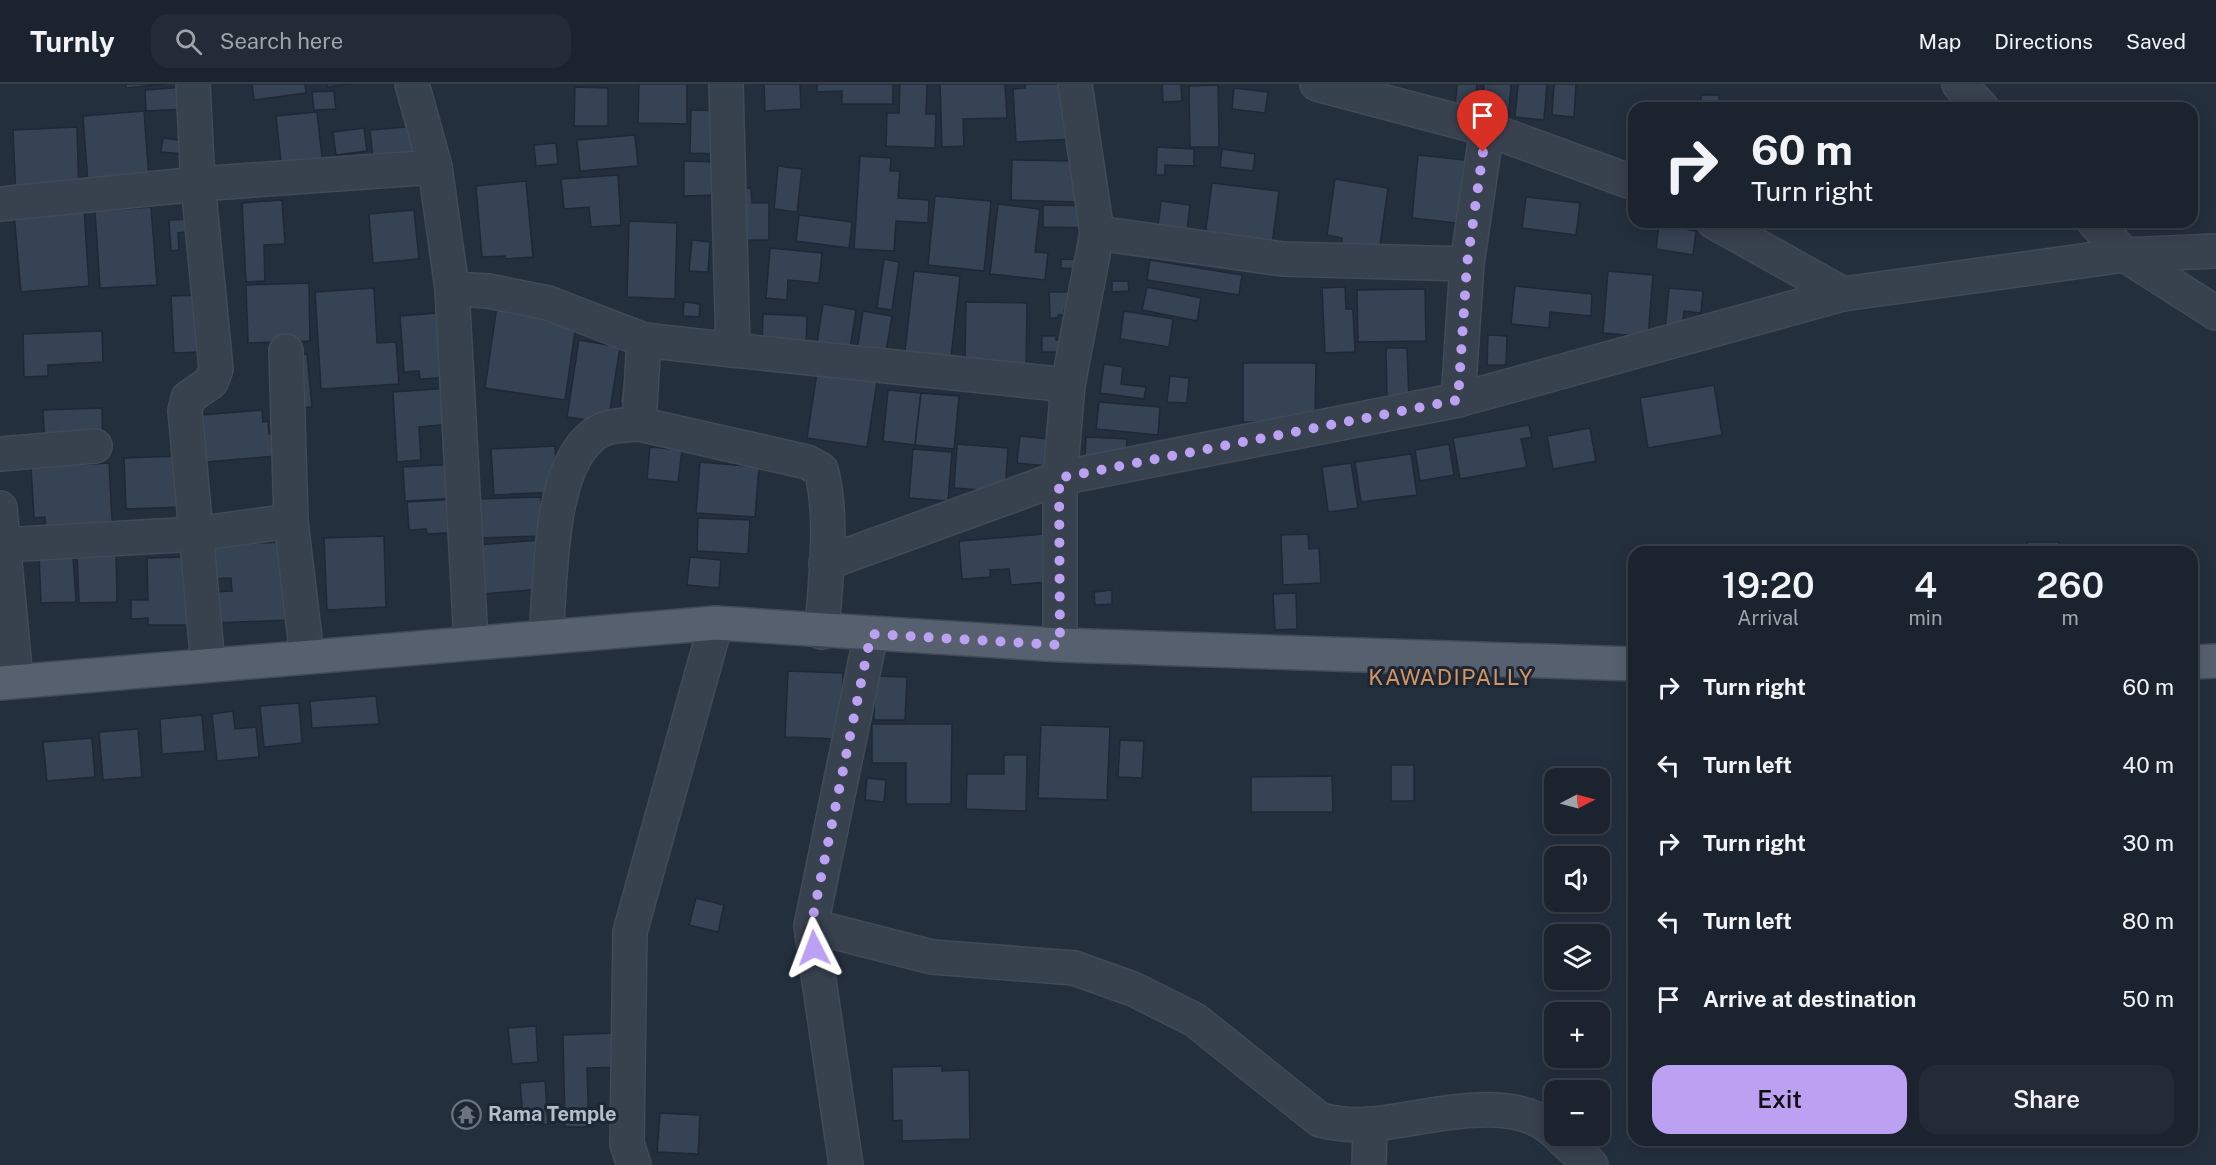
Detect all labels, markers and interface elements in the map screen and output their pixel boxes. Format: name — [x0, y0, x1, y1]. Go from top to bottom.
search box — [151, 14, 571, 68]
text: Turnly — [30, 25, 115, 58]
icon: search — [172, 25, 205, 58]
text: Search here — [220, 28, 343, 54]
text: Map — [1919, 29, 1961, 54]
text: Directions — [1994, 29, 2093, 54]
text: Saved — [2126, 29, 2186, 54]
pin — [1457, 90, 1508, 152]
icon: arrive — [1466, 99, 1499, 132]
text: 60 m — [1751, 125, 1853, 174]
icon: right — [1652, 126, 1730, 204]
text: Turn right — [1751, 175, 1874, 207]
text: 19:20 — [1722, 564, 1815, 606]
text: 4 — [1914, 564, 1937, 606]
text: 260 — [2036, 564, 2104, 606]
text: Arrival — [1737, 606, 1799, 630]
text: min — [1909, 606, 1942, 630]
text: m — [2062, 606, 2079, 630]
district label: KAWADIPALLY — [1368, 664, 1534, 690]
icon: right — [1652, 671, 1685, 704]
text: Turn right — [1703, 674, 1806, 700]
text: 60 m — [2123, 674, 2174, 700]
icon: left — [1652, 749, 1685, 782]
text: Turn left — [1703, 752, 1792, 778]
text: 40 m — [2122, 752, 2174, 778]
north arrow — [1544, 768, 1610, 834]
map controls — [1544, 768, 1610, 1146]
icon: right — [1652, 827, 1685, 860]
text: Turn right — [1703, 830, 1806, 856]
text: 30 m — [2122, 830, 2174, 856]
button: sound — [1544, 846, 1610, 912]
icon: left — [1652, 905, 1685, 938]
text: Turn left — [1703, 908, 1792, 934]
text: 80 m — [2122, 908, 2174, 934]
position arrow — [782, 916, 846, 980]
button: layers — [1544, 924, 1610, 990]
icon: arrive — [1652, 983, 1685, 1016]
text: Arrive at destination — [1703, 986, 1916, 1012]
text: 50 m — [2122, 986, 2174, 1012]
button: + — [1544, 1002, 1610, 1068]
button: Exit — [1652, 1065, 1907, 1134]
button: Share — [1919, 1065, 2174, 1134]
button: − — [1544, 1080, 1610, 1146]
temple icon: Rama Temple — [451, 1098, 483, 1130]
place label: Rama Temple — [488, 1102, 617, 1126]

